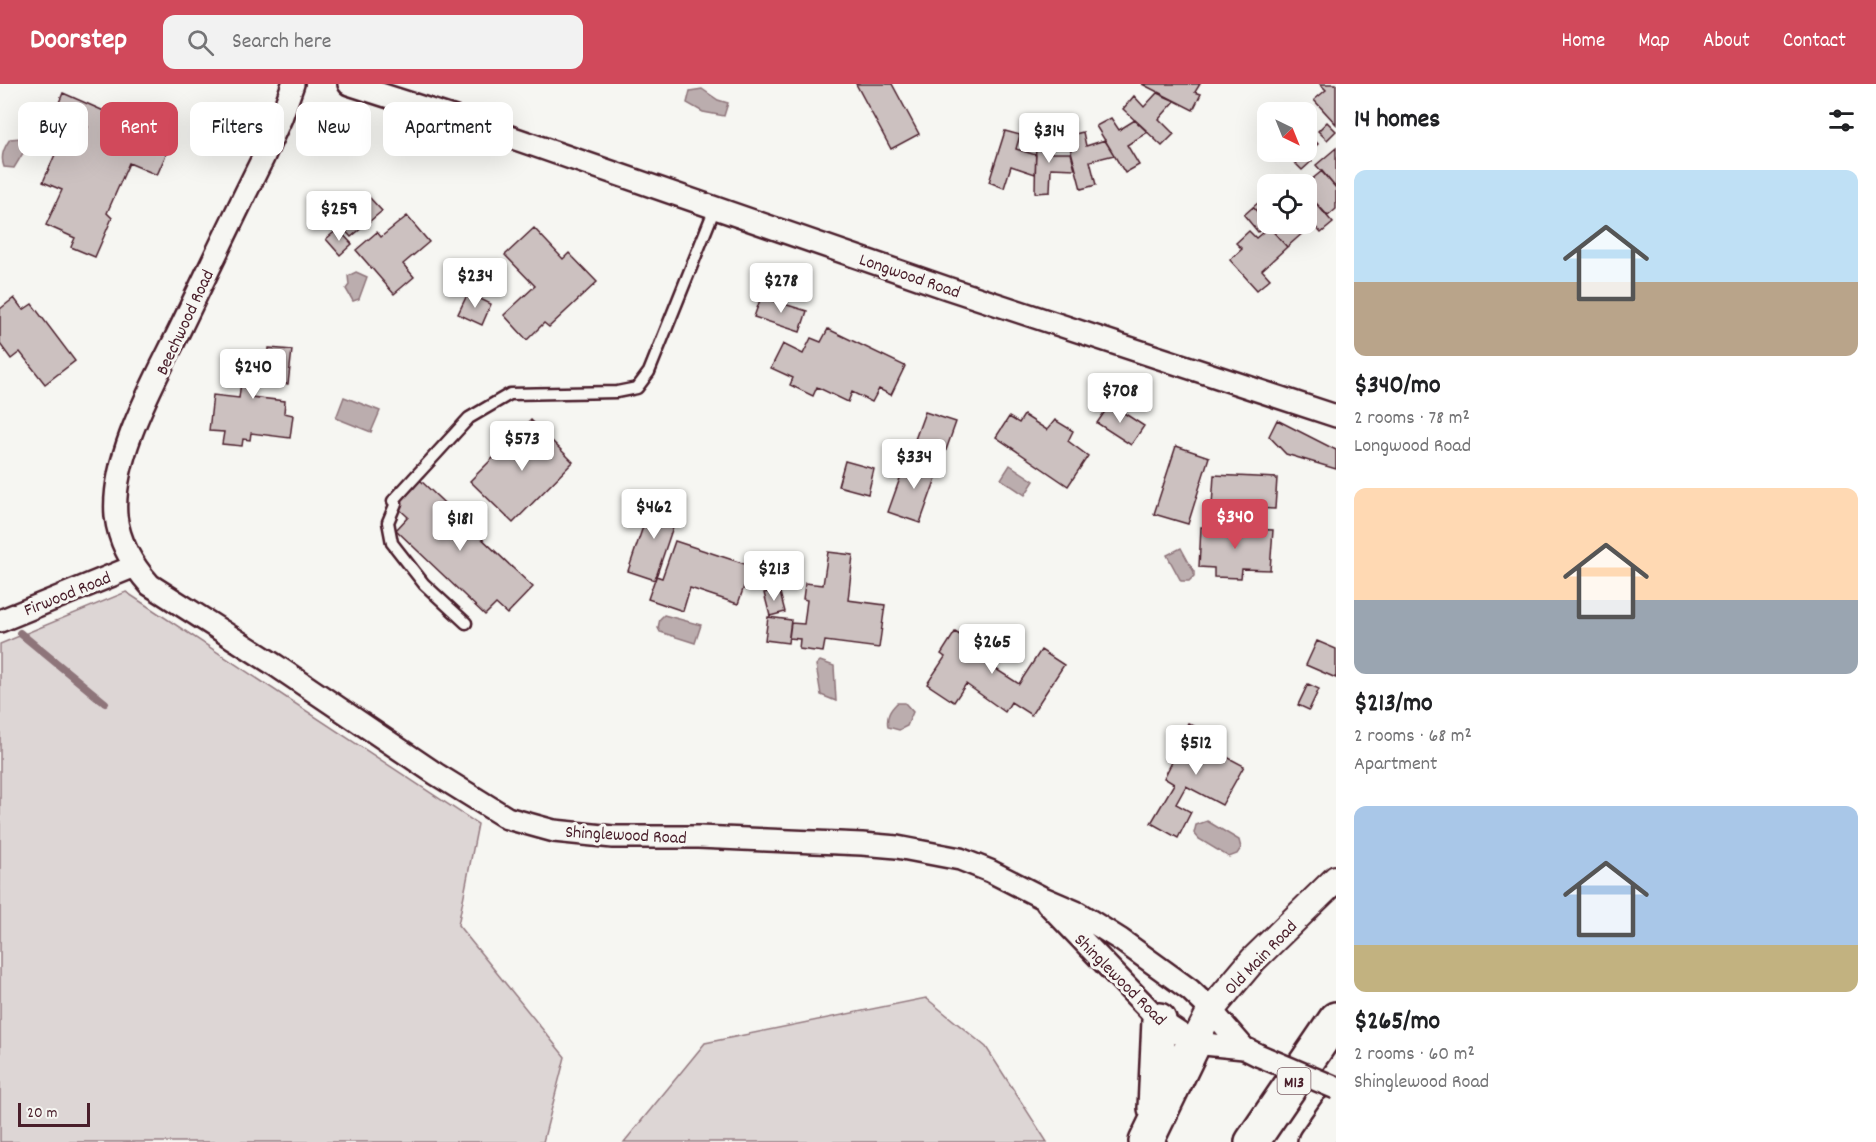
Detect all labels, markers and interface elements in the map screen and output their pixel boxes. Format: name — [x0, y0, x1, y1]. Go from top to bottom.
search box — [163, 15, 583, 69]
text: Doorstep — [30, 22, 127, 62]
icon: search — [184, 26, 217, 59]
text: Search here — [232, 27, 332, 58]
text: Home — [1561, 27, 1605, 57]
text: Map — [1638, 27, 1670, 57]
text: About — [1703, 27, 1750, 57]
text: Contact — [1783, 27, 1846, 57]
chip: Buy — [18, 102, 88, 156]
chip: Rent — [100, 102, 178, 156]
chip: Filters — [190, 102, 284, 156]
chip: New — [296, 102, 371, 156]
chip: Apartment — [383, 102, 513, 156]
north arrow — [1257, 102, 1317, 162]
map controls — [1257, 102, 1317, 234]
text: 14 homes — [1354, 102, 1440, 139]
icon: filters — [1825, 104, 1858, 137]
pin: $314 — [1013, 113, 1085, 164]
text: $314 — [1033, 118, 1065, 146]
button: locate — [1257, 174, 1317, 234]
pin: $259 — [303, 191, 375, 242]
text: $259 — [320, 196, 358, 224]
icon: home — [1552, 209, 1660, 317]
street label: Longwood Road — [855, 248, 963, 306]
pin: $234 — [439, 258, 511, 309]
text: $234 — [457, 263, 493, 291]
pin: $278 — [745, 263, 817, 314]
street label: Beechwood Road — [151, 266, 222, 380]
text: $278 — [764, 268, 798, 296]
pin: $240 — [217, 349, 289, 400]
text: $240 — [234, 354, 272, 382]
text: $340/mo — [1354, 368, 1441, 405]
pin: $708 — [1084, 373, 1156, 424]
text: $708 — [1102, 378, 1138, 406]
text: 2 rooms · 78 m² — [1354, 405, 1470, 433]
pin: $573 — [486, 421, 558, 472]
text: $573 — [504, 426, 540, 454]
text: Longwood Road — [1354, 433, 1471, 461]
pin: $334 — [878, 439, 950, 490]
text: $334 — [896, 444, 932, 472]
pin: $462 — [618, 489, 690, 540]
text: $462 — [636, 494, 672, 522]
pin: $340 — [1199, 499, 1271, 550]
pin: $181 — [424, 501, 496, 552]
text: $340 — [1216, 504, 1254, 532]
text: $181 — [447, 506, 473, 534]
icon: home — [1552, 527, 1660, 635]
pin: $213 — [738, 551, 810, 602]
text: $213 — [758, 556, 790, 584]
street label: Firwood Road — [21, 567, 115, 624]
pin: $265 — [956, 624, 1028, 675]
text: $265 — [973, 629, 1011, 657]
text: $213/mo — [1354, 686, 1433, 723]
text: 2 rooms · 68 m² — [1354, 723, 1472, 751]
pin: $512 — [1160, 725, 1232, 776]
text: $512 — [1180, 730, 1212, 758]
text: Apartment — [1354, 751, 1437, 779]
street label: Shinglewood Road — [564, 821, 687, 852]
icon: home — [1552, 845, 1660, 953]
street label: Old Main Road — [1220, 916, 1304, 1002]
street label: Shinglewood Road — [1067, 929, 1171, 1033]
text: $265/mo — [1354, 1004, 1440, 1041]
text: 2 rooms · 60 m² — [1354, 1041, 1475, 1069]
road number: M13 — [1278, 1068, 1310, 1094]
text: Shinglewood Road — [1354, 1069, 1489, 1097]
scale bar — [18, 1100, 90, 1128]
text: 20 m — [27, 1102, 57, 1125]

